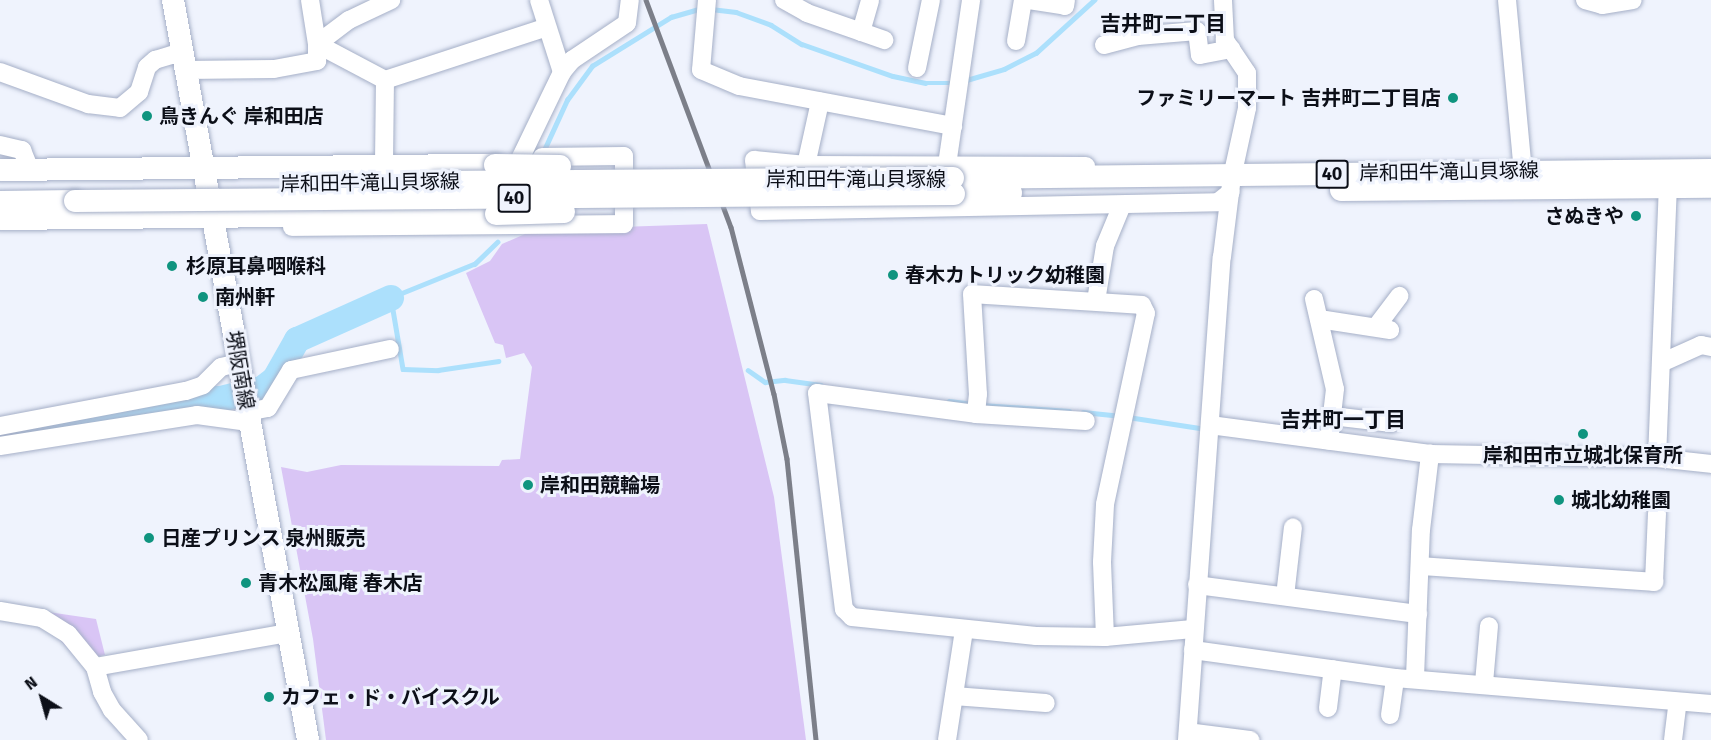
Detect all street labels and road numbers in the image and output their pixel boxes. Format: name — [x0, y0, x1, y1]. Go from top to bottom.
street label: 岸和田牛滝山貝塚線 — [1359, 158, 1539, 186]
road number: 40 — [1316, 159, 1348, 189]
street label: 岸和田牛滝山貝塚線 — [766, 167, 946, 191]
street label: 岸和田牛滝山貝塚線 — [280, 169, 460, 197]
road number: 40 — [498, 183, 530, 213]
street label: 堺阪南線 — [221, 329, 259, 411]

